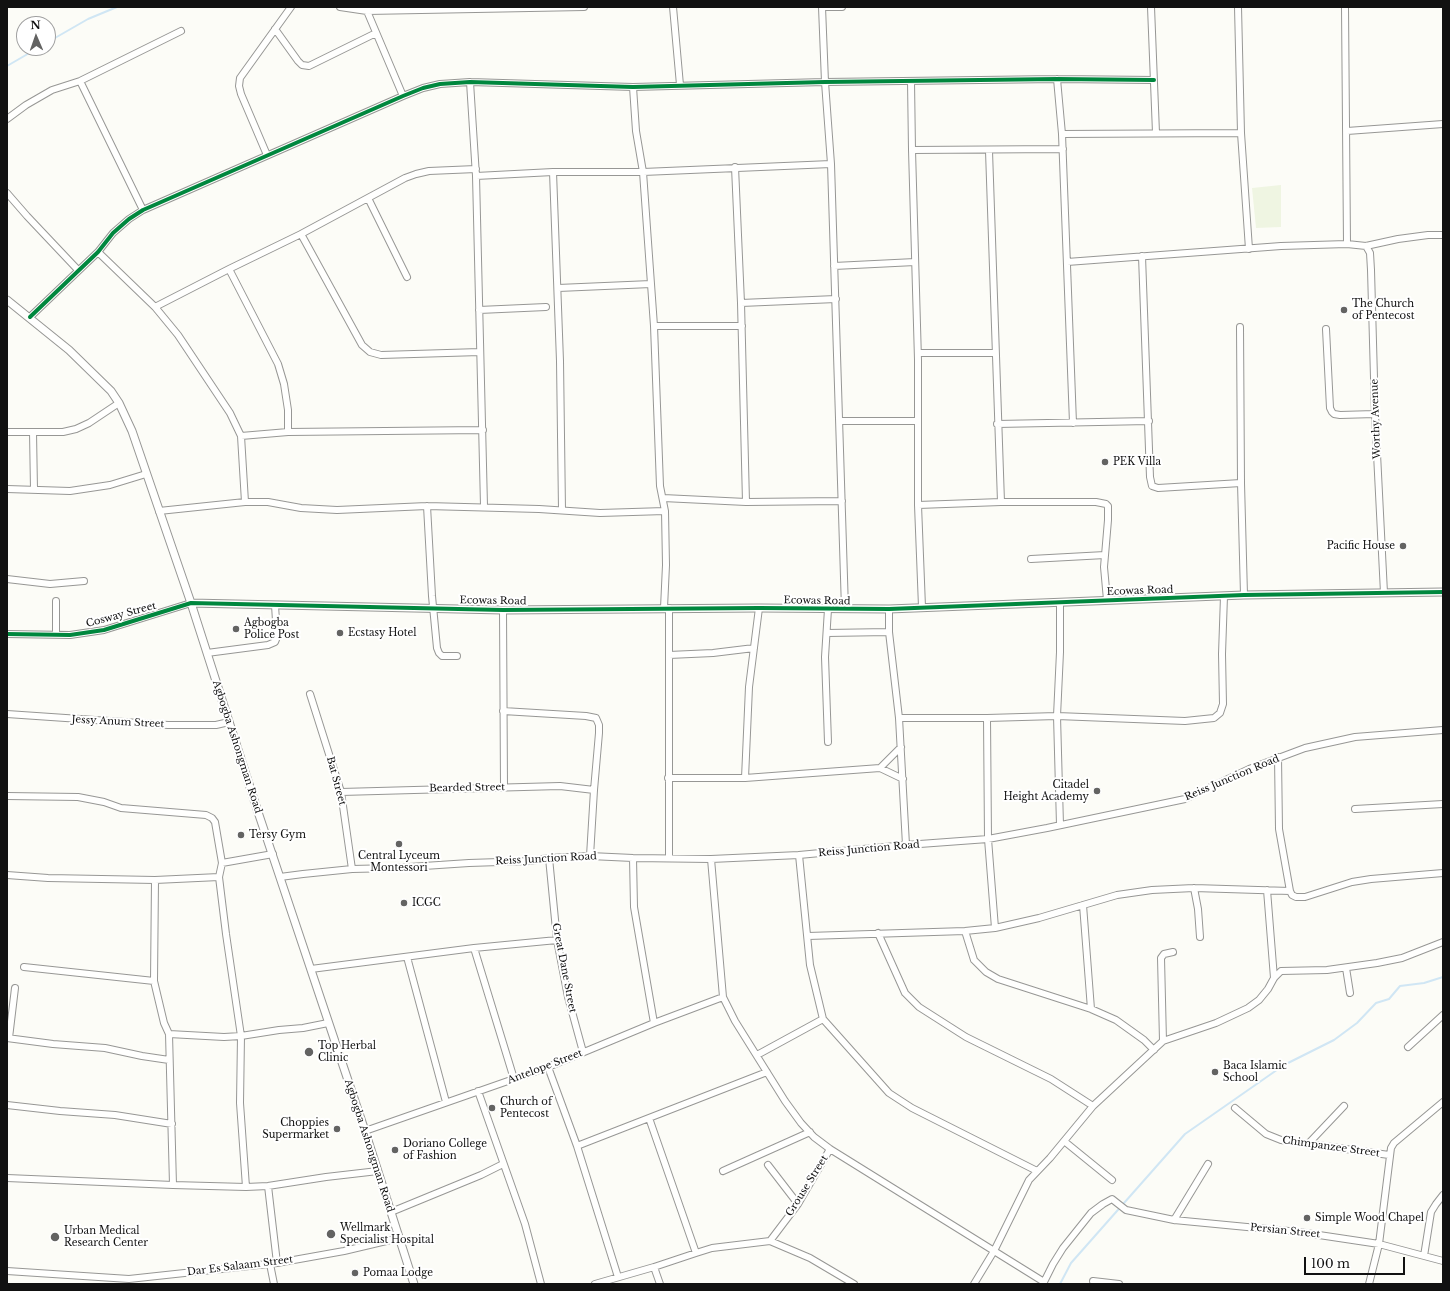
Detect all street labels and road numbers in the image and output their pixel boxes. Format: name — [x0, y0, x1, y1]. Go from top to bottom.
street label: Worthy Avenue — [1369, 379, 1383, 459]
street label: Ecowas Road — [1106, 584, 1174, 598]
street label: Ecowas Road — [459, 594, 527, 608]
street label: Ecowas Road — [783, 594, 851, 608]
street label: Cosway Street — [85, 600, 157, 630]
street label: Agbogba Ashongman Road — [210, 679, 264, 815]
street label: Jessy Anum Street — [71, 714, 165, 730]
street label: Reiss Junction Road — [1183, 753, 1281, 803]
street label: Bat Street — [324, 755, 348, 807]
street label: Bearded Street — [429, 781, 505, 795]
street label: Reiss Junction Road — [818, 839, 920, 859]
street label: Reiss Junction Road — [495, 850, 597, 868]
street label: Great Dane Street — [549, 922, 579, 1014]
street label: Antelope Street — [506, 1047, 584, 1087]
street label: Agbogba Ashongman Road — [342, 1078, 396, 1214]
street label: Chimpanzee Street — [1282, 1134, 1380, 1160]
street label: Grouse Street — [783, 1153, 831, 1219]
street label: Persian Street — [1249, 1221, 1321, 1241]
street label: Dar Es Salaam Street — [186, 1254, 294, 1278]

